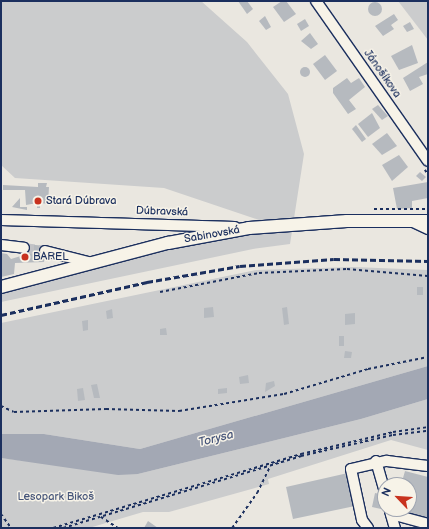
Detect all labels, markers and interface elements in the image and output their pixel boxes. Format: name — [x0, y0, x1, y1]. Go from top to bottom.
street label: Jánošíkova — [361, 47, 403, 101]
place label: Stará Dúbrava — [46, 194, 116, 208]
marker: Stará Dúbrava — [33, 196, 43, 206]
street label: Dúbravská — [136, 204, 188, 220]
street label: Sabinovská — [183, 224, 241, 246]
place label: BAREL — [33, 250, 69, 264]
marker: BAREL — [20, 252, 30, 262]
water label: Torysa — [197, 428, 235, 450]
north arrow — [377, 477, 417, 517]
text: N — [379, 486, 394, 499]
park label: Lesopark Bikoš — [18, 490, 94, 504]

